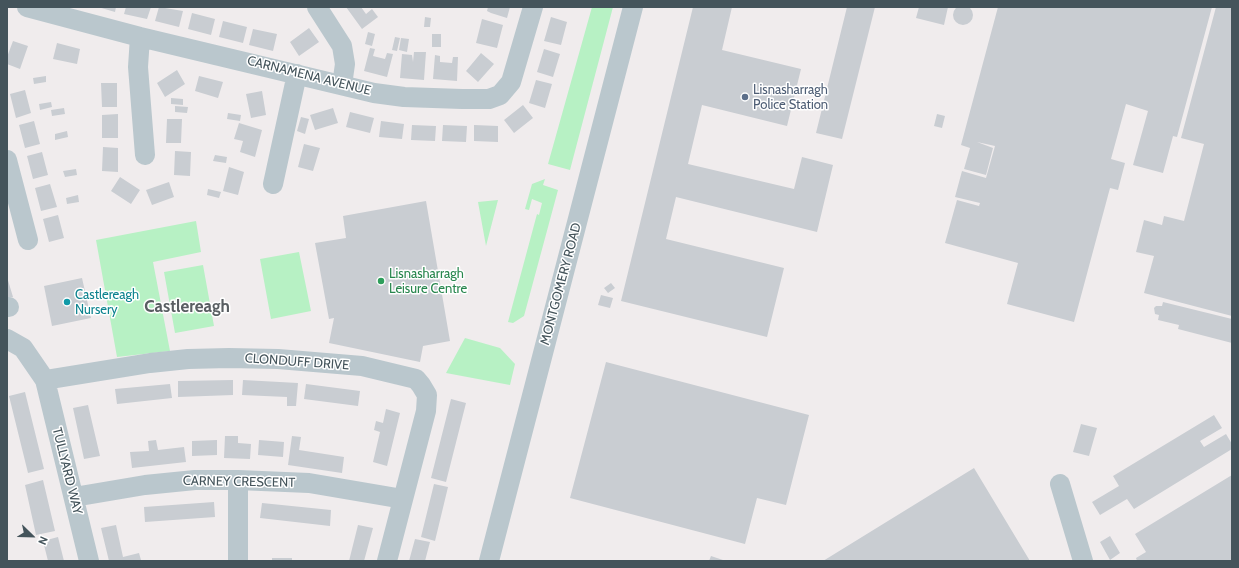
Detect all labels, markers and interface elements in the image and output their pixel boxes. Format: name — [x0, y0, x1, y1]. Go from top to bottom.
street label: CARNAMENA AVENUE — [245, 53, 373, 99]
place label: Lisnasharragh Police Station — [753, 82, 828, 113]
marker: Lisnasharragh Police Station — [740, 92, 750, 102]
street label: MONTGOMERY ROAD — [537, 221, 585, 347]
place label: Lisnasharragh Leisure Centre — [389, 266, 467, 297]
marker: Lisnasharragh Leisure Centre — [376, 276, 386, 286]
place label: Castlereagh Nursery — [75, 287, 139, 318]
marker: Castlereagh Nursery — [62, 297, 72, 307]
district label: Castlereagh — [144, 297, 230, 317]
street label: CLONDUFF DRIVE — [244, 351, 350, 373]
street label: TULLYARD WAY — [49, 426, 85, 516]
street label: CARNEY CRESCENT — [183, 473, 295, 491]
north arrow — [12, 516, 52, 556]
text: N — [35, 534, 51, 547]

